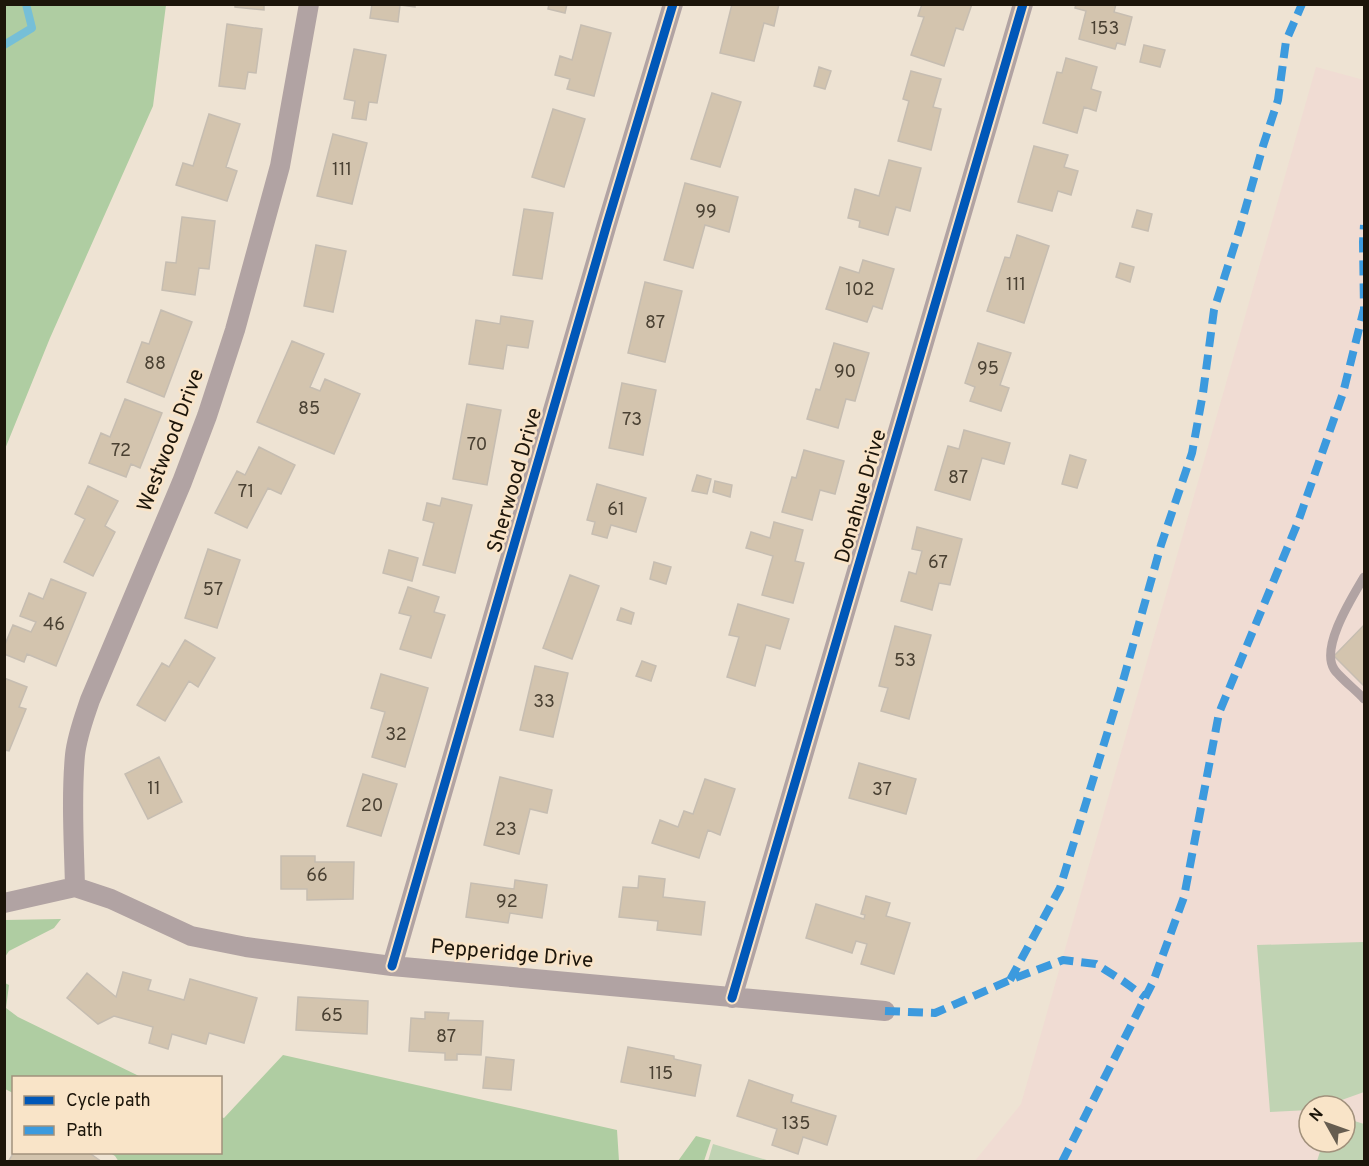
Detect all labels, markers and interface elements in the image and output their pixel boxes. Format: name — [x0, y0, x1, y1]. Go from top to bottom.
house number: 153 — [1091, 18, 1119, 41]
house number: 111 — [332, 159, 352, 182]
house number: 99 — [695, 201, 717, 224]
house number: 111 — [1006, 274, 1026, 297]
house number: 102 — [845, 279, 875, 302]
house number: 87 — [645, 312, 665, 335]
house number: 88 — [144, 353, 166, 376]
house number: 95 — [977, 358, 999, 381]
house number: 90 — [834, 361, 856, 384]
street label: Westwood Drive — [132, 365, 211, 516]
house number: 85 — [298, 398, 320, 421]
street label: Sherwood Drive — [482, 405, 549, 556]
house number: 73 — [622, 409, 642, 432]
street label: Donahue Drive — [829, 426, 893, 567]
house number: 70 — [467, 434, 487, 457]
house number: 72 — [111, 440, 131, 463]
house number: 87 — [948, 467, 968, 490]
house number: 71 — [238, 481, 254, 504]
house number: 61 — [607, 499, 625, 522]
house number: 67 — [928, 552, 948, 575]
house number: 57 — [203, 579, 223, 602]
house number: 46 — [43, 614, 65, 637]
house number: 53 — [894, 650, 916, 673]
house number: 33 — [533, 691, 555, 714]
house number: 32 — [385, 724, 407, 747]
house number: 11 — [147, 778, 161, 801]
house number: 37 — [872, 779, 892, 802]
house number: 20 — [361, 795, 383, 818]
house number: 23 — [495, 819, 517, 842]
house number: 66 — [306, 865, 328, 888]
house number: 92 — [496, 891, 518, 914]
street label: Pepperidge Drive — [429, 934, 594, 975]
house number: 65 — [321, 1005, 343, 1028]
house number: 87 — [436, 1026, 456, 1049]
house number: 115 — [649, 1063, 673, 1086]
legend — [12, 1076, 222, 1154]
text: Cycle path — [66, 1090, 151, 1113]
north arrow — [1297, 1094, 1357, 1154]
text: N — [1306, 1105, 1328, 1126]
house number: 135 — [782, 1113, 810, 1136]
text: Path — [66, 1120, 103, 1143]

